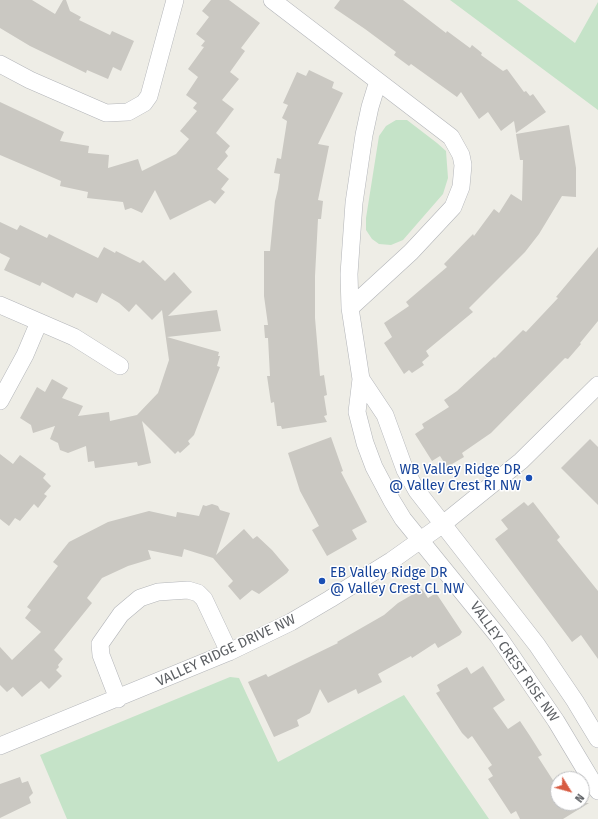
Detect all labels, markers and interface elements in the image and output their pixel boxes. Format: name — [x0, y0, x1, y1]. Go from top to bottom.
place label: WB Valley Ridge DR @ Valley Crest RI NW — [389, 462, 521, 494]
marker: WB Valley Ridge DR @ Valley Crest RI NW — [524, 473, 534, 483]
place label: EB Valley Ridge DR @ Valley Crest CL NW — [330, 565, 464, 598]
marker: EB Valley Ridge DR @ Valley Crest CL NW — [317, 576, 327, 586]
street label: VALLEY CREST RISE NW — [466, 599, 562, 725]
street label: VALLEY RIDGE DRIVE NW — [154, 611, 298, 691]
north arrow — [550, 771, 590, 811]
text: N — [572, 791, 587, 805]

